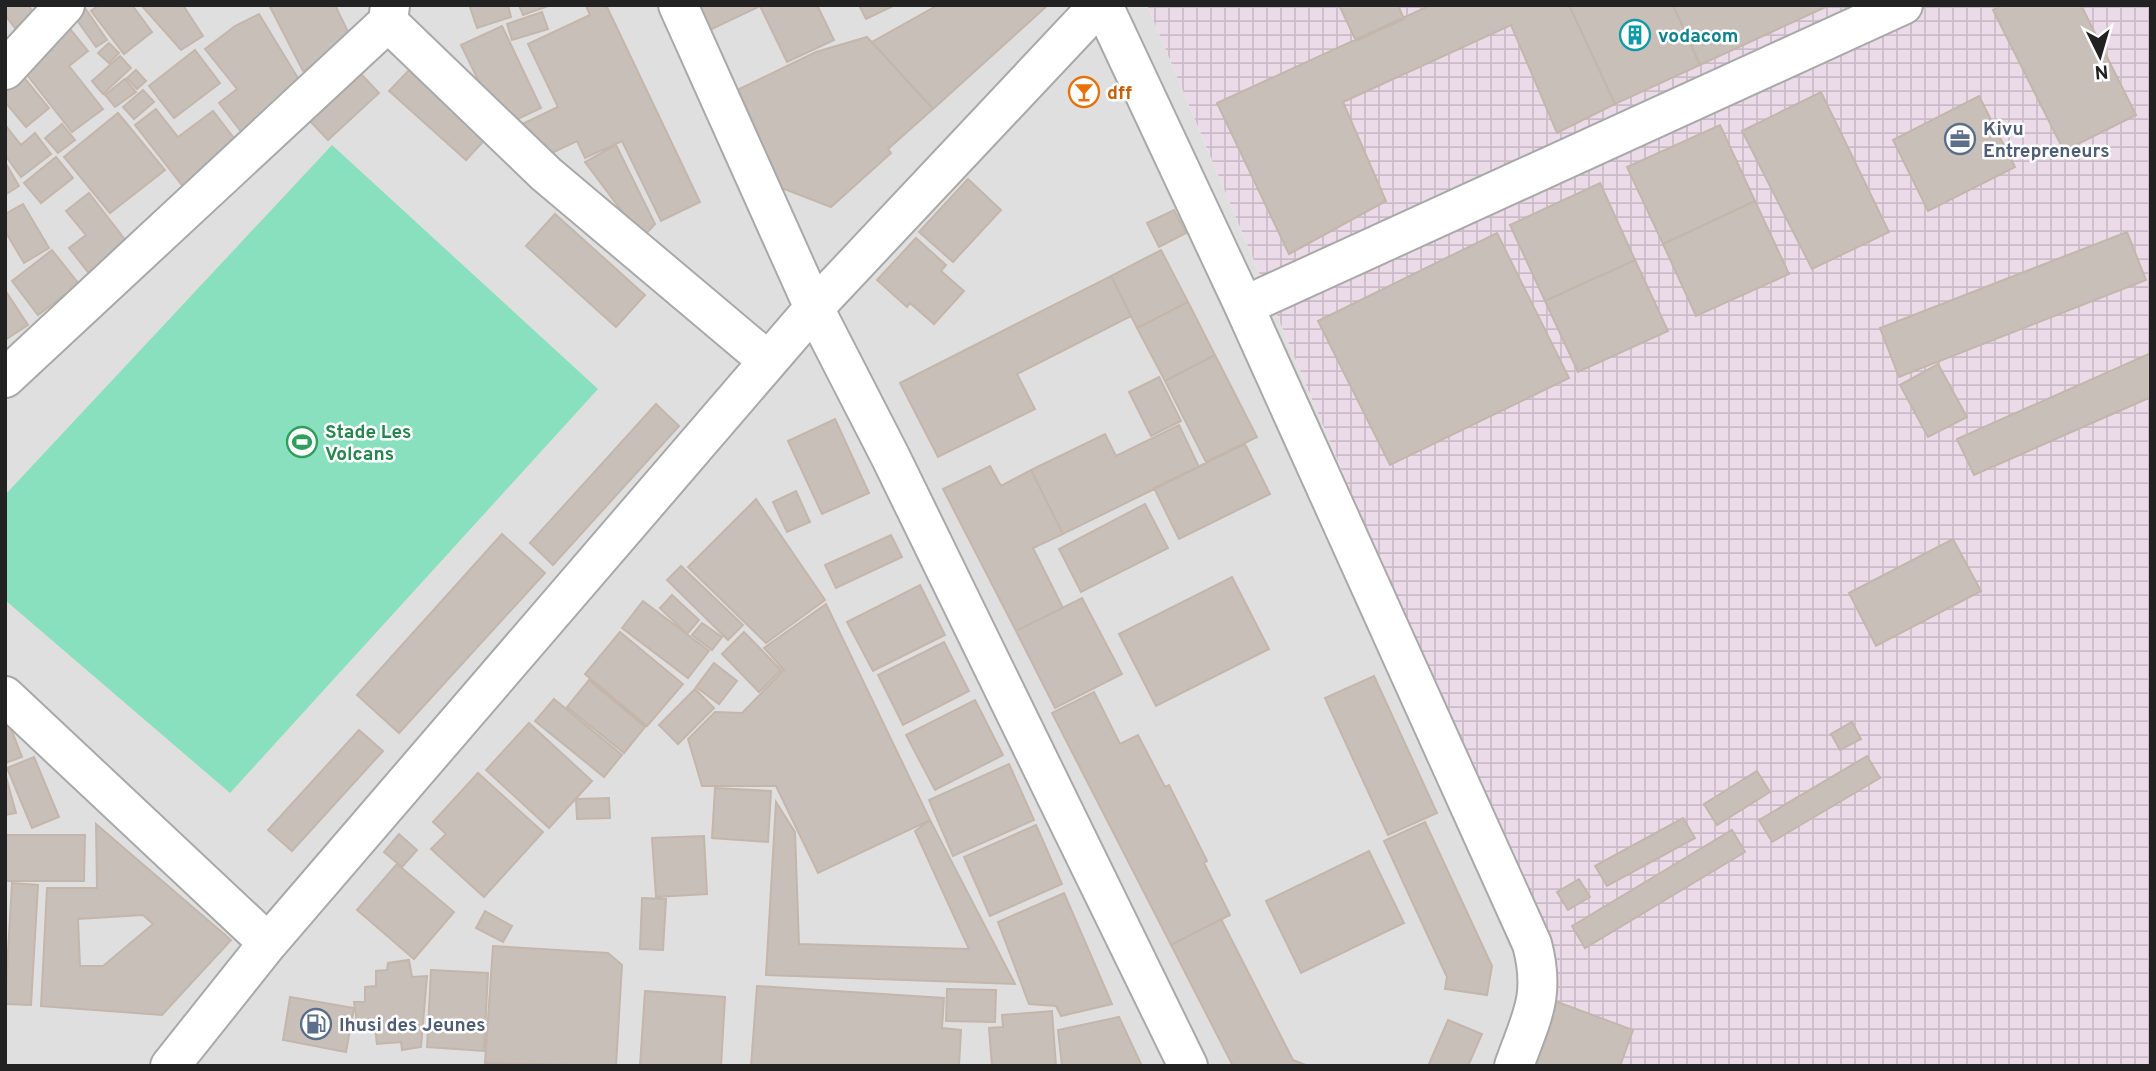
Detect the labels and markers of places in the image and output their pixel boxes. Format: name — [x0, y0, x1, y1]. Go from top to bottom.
building icon: vodacom — [1618, 18, 1652, 52]
place label: vodacom — [1658, 25, 1738, 49]
bar icon: dff — [1067, 75, 1101, 109]
place label: dff — [1107, 82, 1132, 106]
place label: Kivu Entrepreneurs — [1983, 118, 2110, 164]
office icon: Kivu Entrepreneurs — [1943, 122, 1977, 156]
place label: Stade Les Volcans — [325, 421, 411, 467]
sports icon: Stade Les Volcans — [285, 425, 319, 459]
fuel station icon: Ihusi des Jeunes — [299, 1007, 333, 1041]
place label: Ihusi des Jeunes — [339, 1014, 486, 1038]

